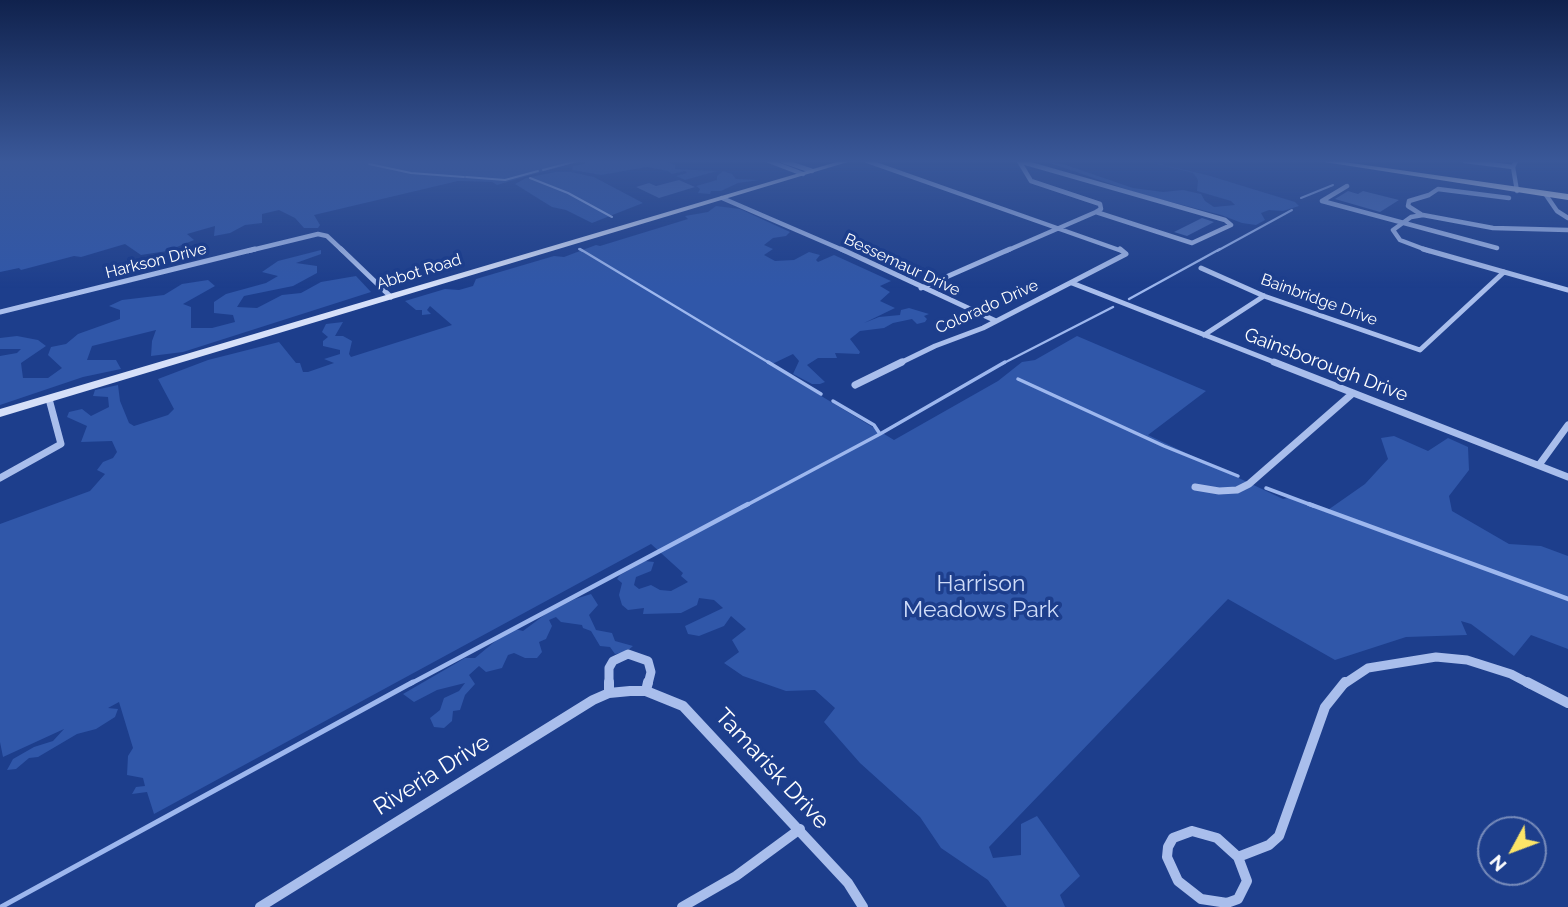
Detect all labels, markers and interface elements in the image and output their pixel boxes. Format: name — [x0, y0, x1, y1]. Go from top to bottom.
street label: Bessemaur Drive — [841, 230, 963, 300]
street label: Harkson Drive — [104, 239, 208, 283]
street label: Abbot Road — [374, 250, 464, 294]
street label: Bainbridge Drive — [1258, 270, 1380, 330]
street label: Colorado Drive — [933, 276, 1041, 338]
street label: Gainsborough Drive — [1241, 323, 1411, 407]
park label: Harrison Meadows Park — [903, 570, 1059, 624]
street label: Tamarisk Drive — [709, 703, 835, 835]
street label: Riveria Drive — [369, 728, 495, 822]
north arrow — [1477, 816, 1547, 886]
text: N — [1485, 851, 1511, 876]

